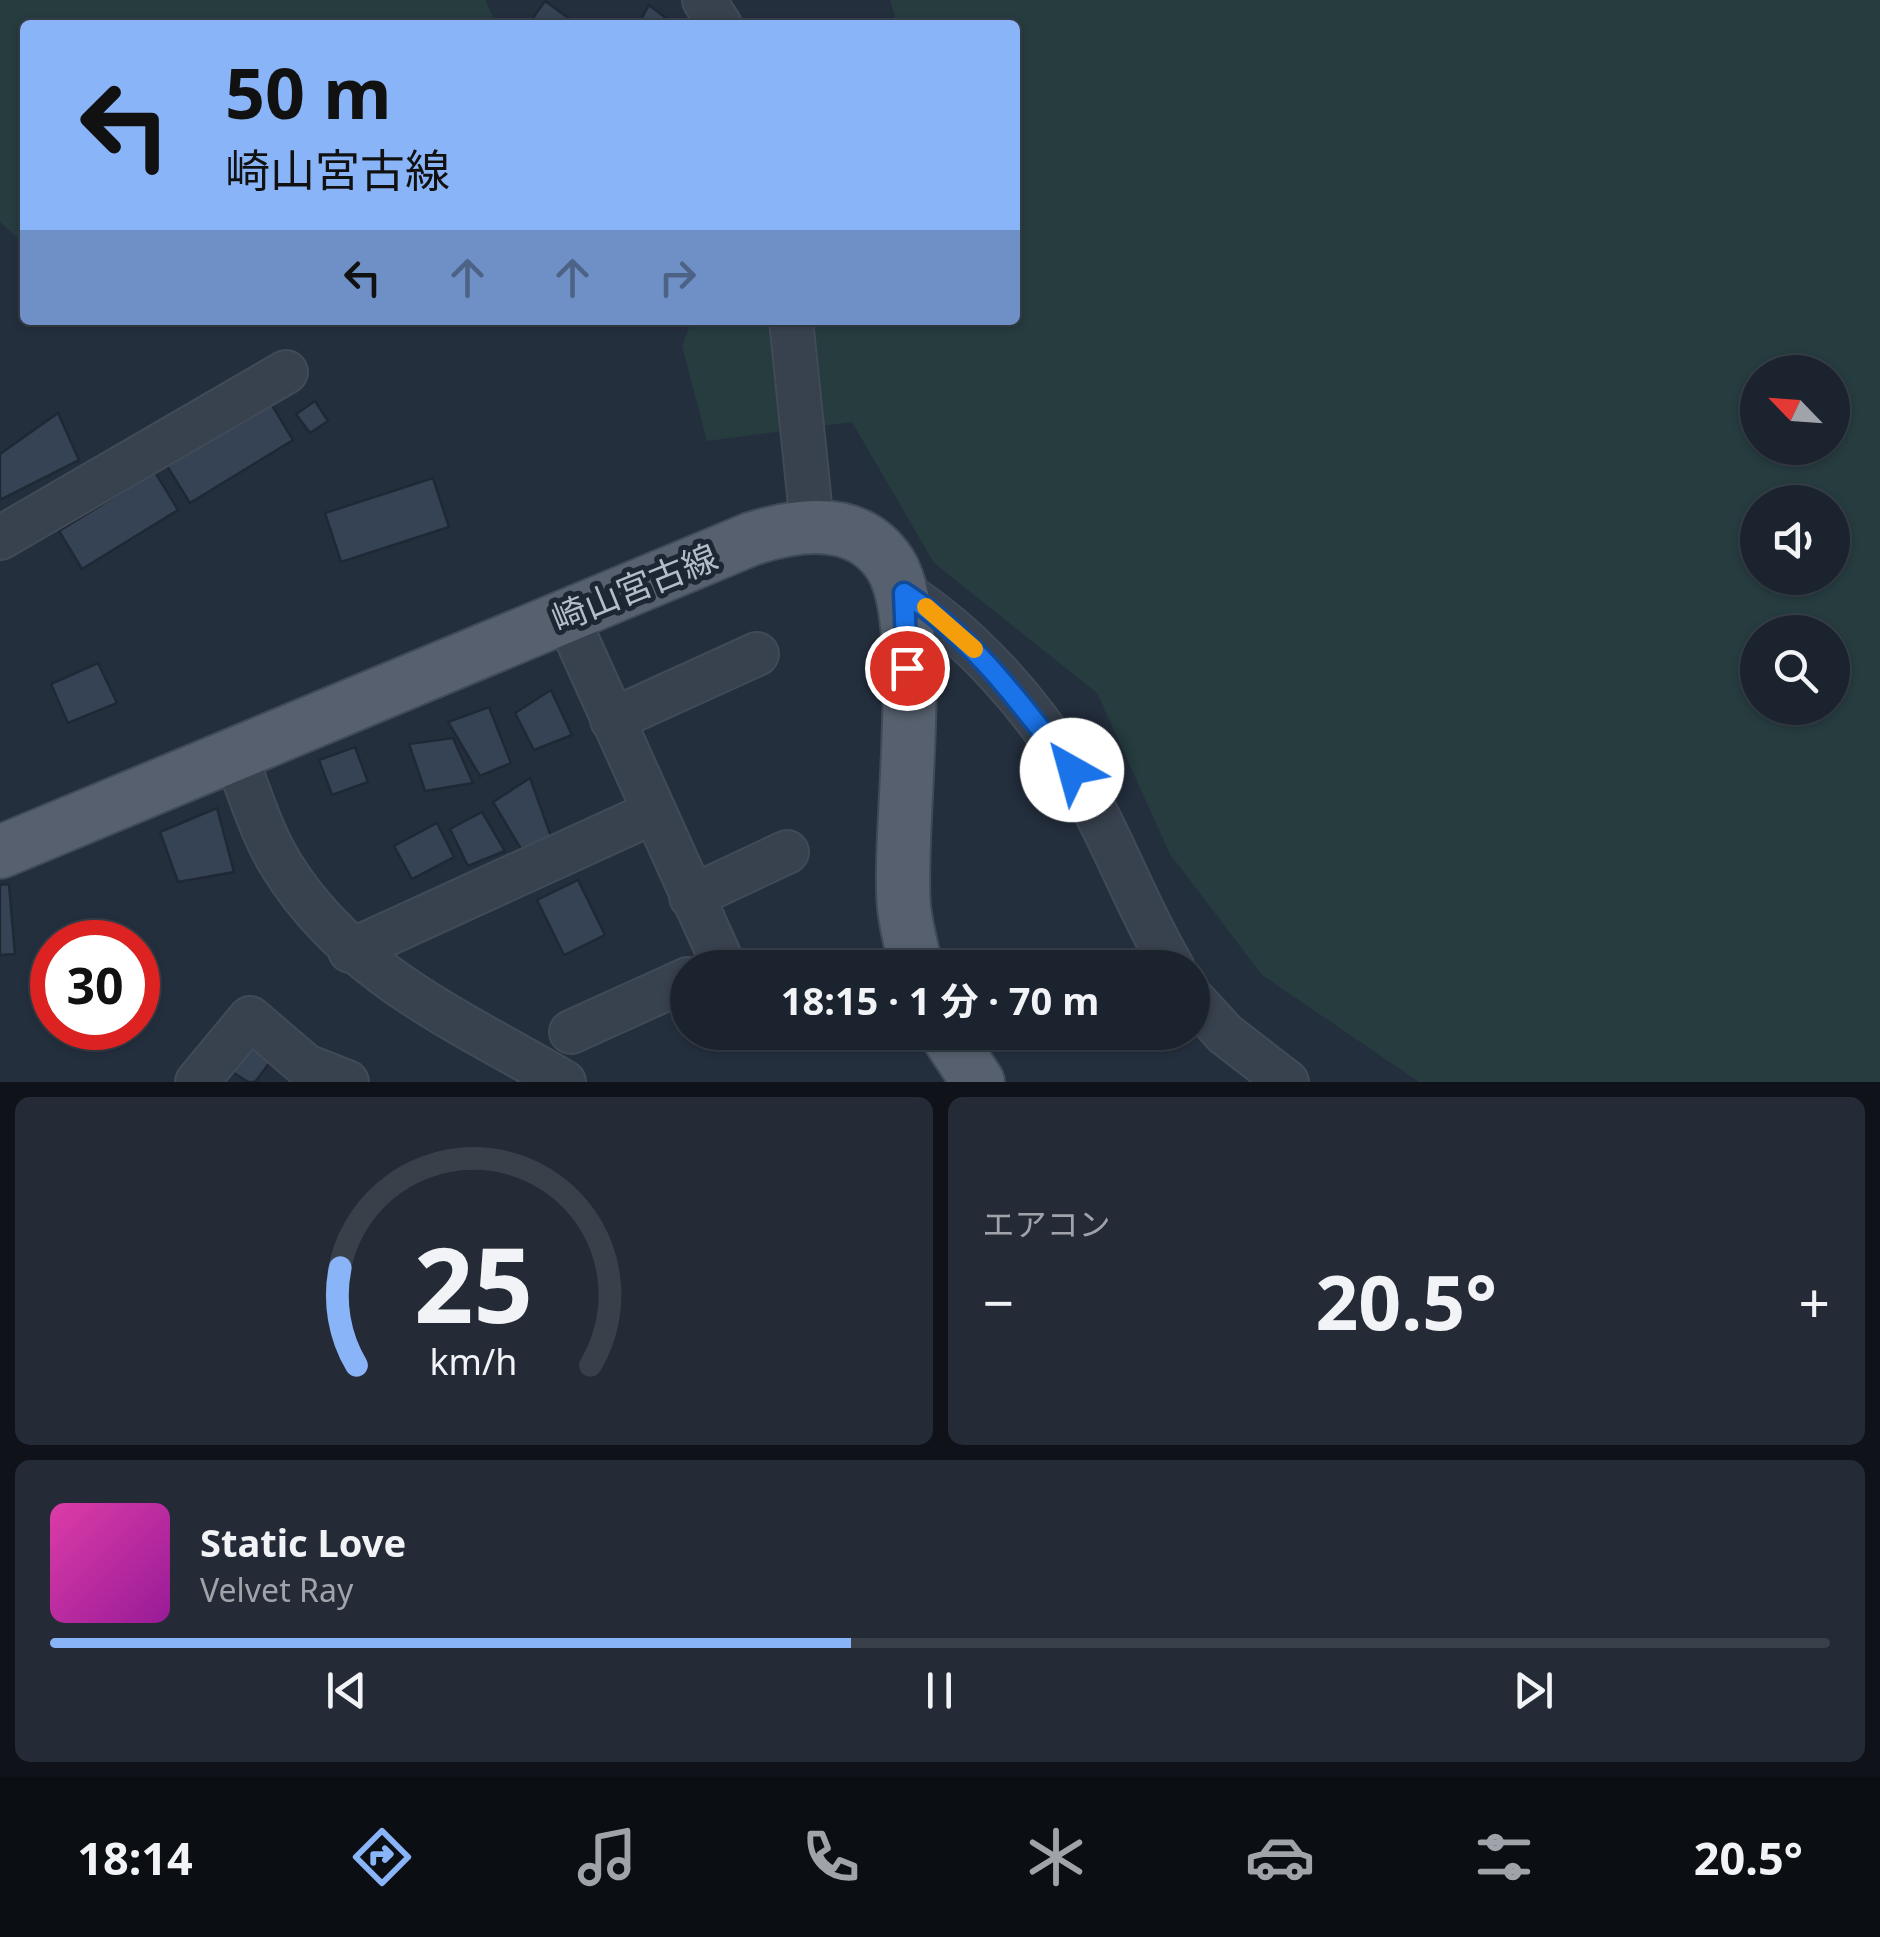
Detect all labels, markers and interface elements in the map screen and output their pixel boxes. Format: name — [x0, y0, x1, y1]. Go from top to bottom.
text: 50 m — [225, 44, 392, 140]
icon: left — [60, 60, 190, 190]
text: 崎山宮古線 — [225, 139, 450, 200]
icon: left — [335, 250, 390, 305]
icon: ahead — [440, 250, 495, 305]
icon: ahead — [545, 250, 600, 305]
icon: right — [650, 250, 705, 305]
north arrow — [1740, 355, 1850, 465]
map controls — [1740, 355, 1850, 725]
button: sound — [1740, 485, 1850, 595]
street label: 崎山宮古線 — [544, 532, 724, 642]
button: search — [1740, 615, 1850, 725]
pin — [865, 626, 950, 711]
icon: arrive — [880, 641, 935, 696]
position arrow — [1020, 718, 1124, 822]
speed limit sign: 30 — [30, 920, 160, 1050]
text: 18:15 · 1 分 · 70 m — [781, 974, 1099, 1026]
text: エアコン — [983, 1202, 1111, 1245]
text: 25 — [414, 1212, 533, 1353]
text: 20.5° — [1315, 1250, 1497, 1352]
text: − — [983, 1264, 1014, 1339]
text: + — [1799, 1264, 1830, 1339]
text: km/h — [430, 1337, 518, 1385]
text: Static Love — [200, 1516, 406, 1568]
text: Velvet Ray — [200, 1568, 353, 1611]
icon: previous — [319, 1663, 374, 1718]
icon: pause — [912, 1663, 967, 1718]
icon: next — [1506, 1663, 1561, 1718]
icon: directions — [347, 1822, 417, 1892]
icon: music — [572, 1822, 642, 1892]
icon: phone — [796, 1822, 866, 1892]
icon: climate — [1021, 1822, 1091, 1892]
icon: car — [1245, 1822, 1315, 1892]
icon: filters — [1469, 1822, 1539, 1892]
text: 18:14 — [77, 1827, 193, 1888]
text: 20.5° — [1694, 1827, 1803, 1888]

